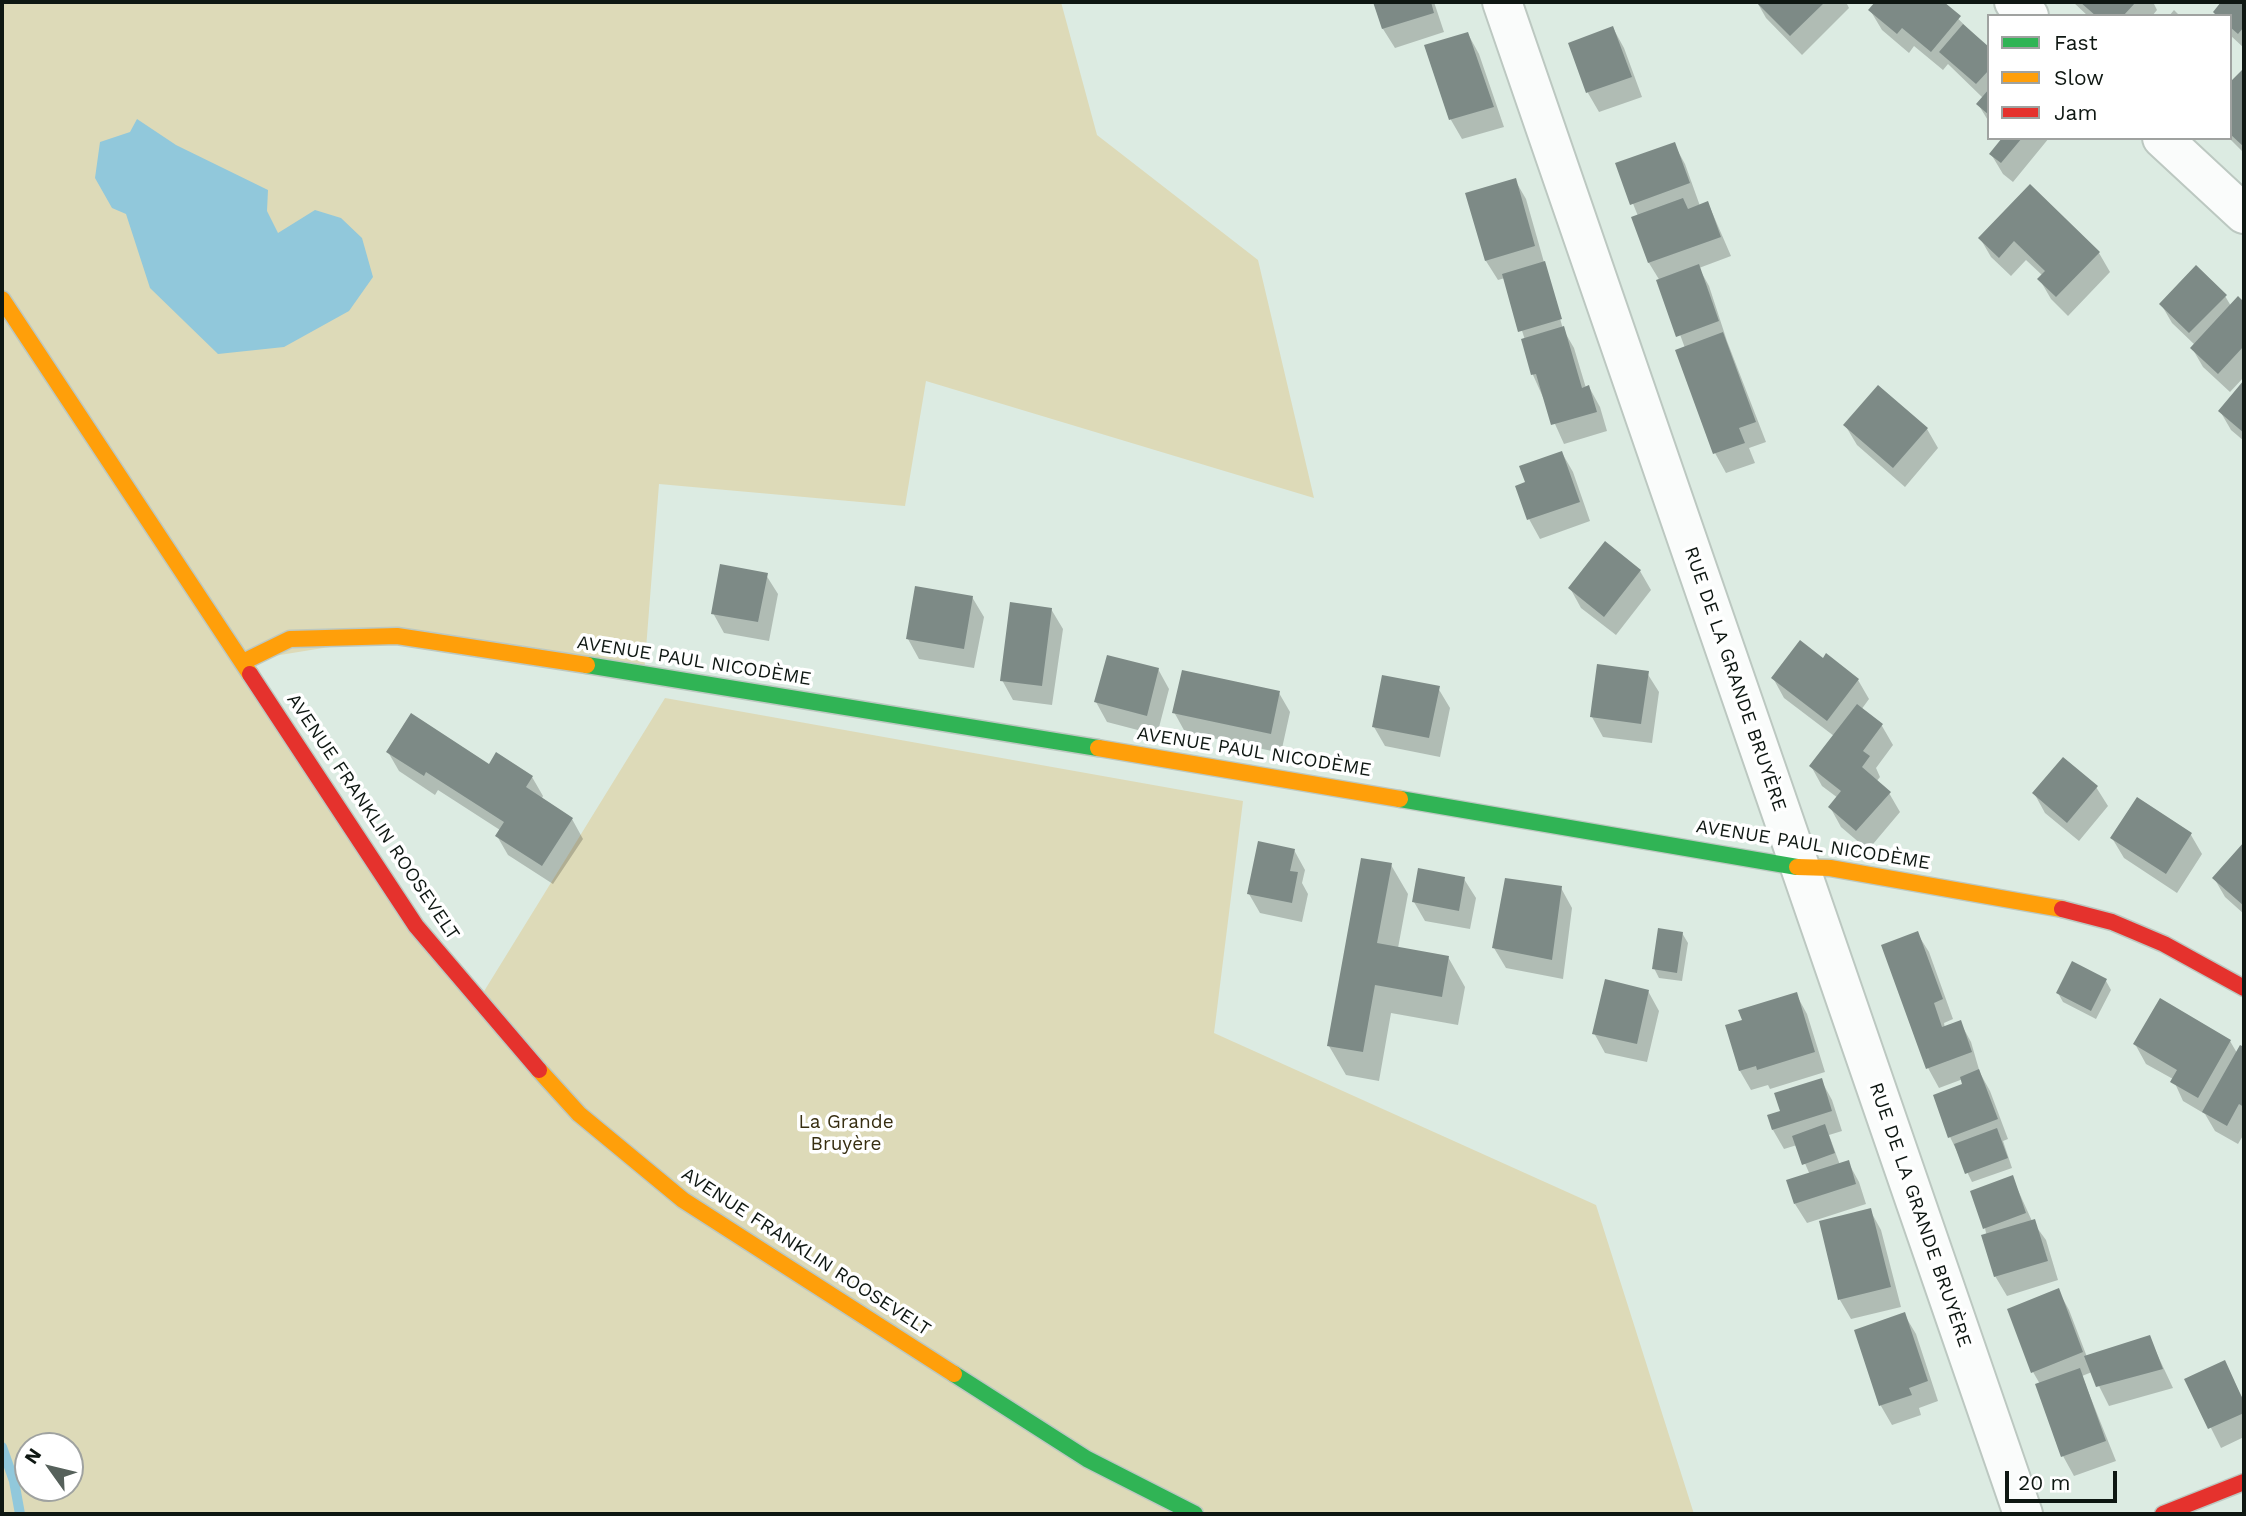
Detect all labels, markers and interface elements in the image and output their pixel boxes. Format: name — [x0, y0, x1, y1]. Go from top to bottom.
legend — [1987, 14, 2232, 140]
text: Fast — [2054, 30, 2098, 55]
text: Slow — [2054, 65, 2104, 90]
text: Jam — [2054, 100, 2097, 125]
street label: RUE DE LA GRANDE BRUYÈRE — [1679, 544, 1791, 814]
street label: AVENUE PAUL NICODÈME — [575, 631, 813, 691]
street label: AVENUE FRANKLIN ROOSEVELT — [282, 689, 464, 945]
street label: AVENUE PAUL NICODÈME — [1135, 722, 1373, 782]
street label: AVENUE PAUL NICODÈME — [1694, 815, 1932, 875]
street label: RUE DE LA GRANDE BRUYÈRE — [1864, 1080, 1976, 1350]
park label: La Grande Bruyère — [798, 1111, 894, 1155]
street label: AVENUE FRANKLIN ROOSEVELT — [677, 1163, 935, 1341]
north arrow — [14, 1432, 84, 1502]
text: N — [19, 1444, 46, 1468]
scale bar — [2008, 1456, 2120, 1500]
text: 20 m — [2018, 1470, 2070, 1495]

